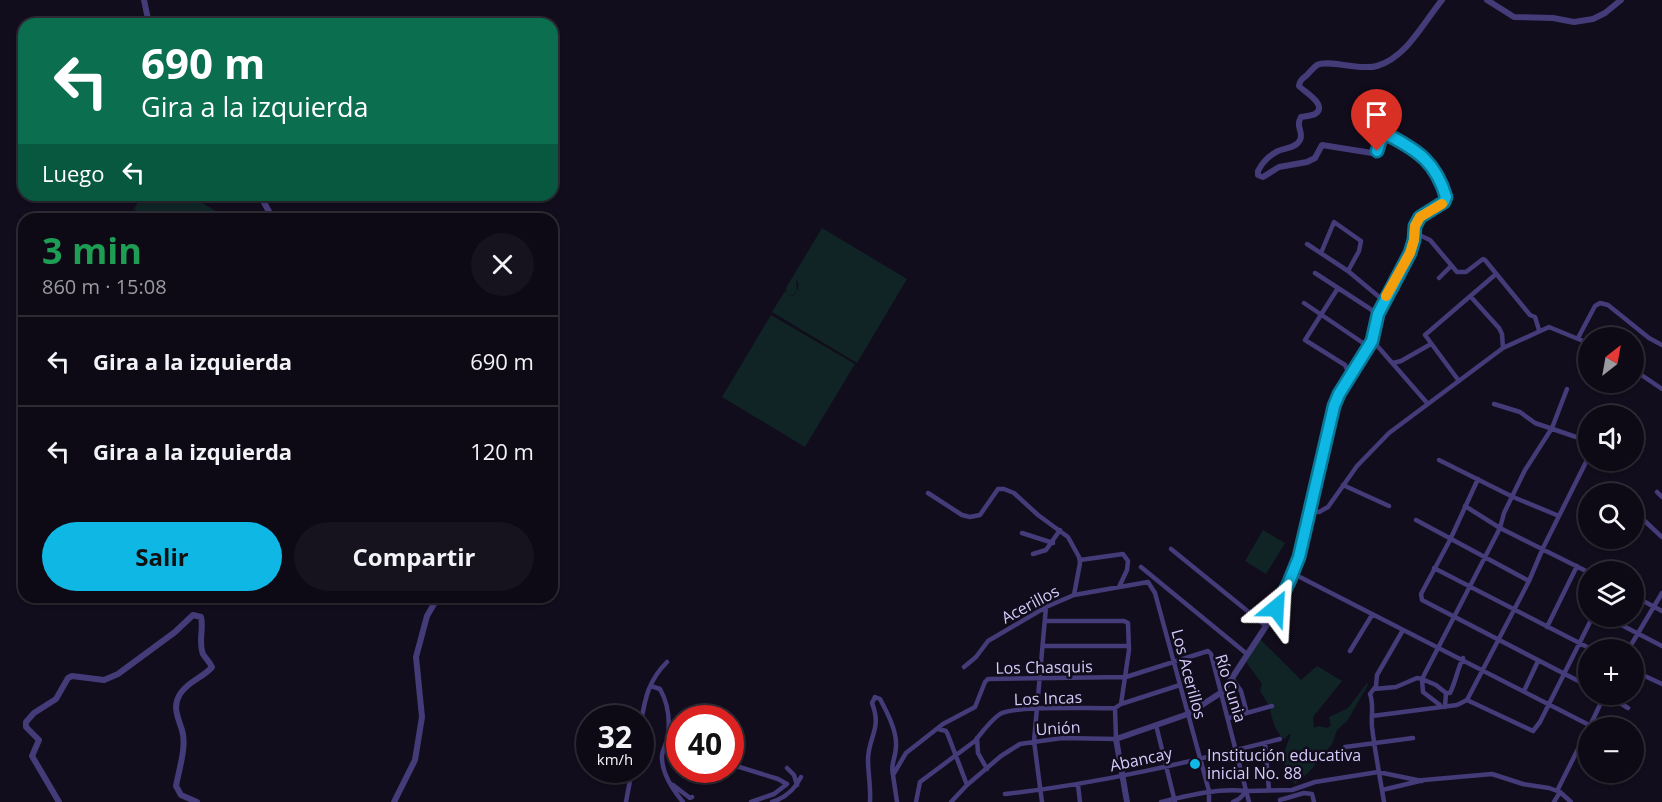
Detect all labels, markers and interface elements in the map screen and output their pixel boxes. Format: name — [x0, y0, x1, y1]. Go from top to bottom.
text: 690 m — [141, 34, 265, 91]
icon: left — [42, 42, 120, 120]
text: Gira a la izquierda — [141, 88, 368, 125]
pin — [1351, 89, 1402, 151]
icon: arrive — [1360, 98, 1393, 131]
icon: left — [117, 156, 150, 189]
text: Luego — [42, 158, 105, 188]
text: 3 min — [42, 226, 142, 275]
button: close — [471, 233, 534, 296]
text: 860 m · 15:08 — [42, 273, 167, 300]
north arrow — [1578, 327, 1644, 393]
map controls — [1578, 327, 1644, 783]
icon: left — [42, 345, 75, 378]
text: Gira a la izquierda — [93, 346, 292, 376]
text: 690 m — [470, 346, 534, 376]
button: sound — [1578, 405, 1644, 471]
icon: left — [42, 435, 75, 468]
text: Gira a la izquierda — [93, 436, 292, 466]
text: 120 m — [470, 436, 534, 466]
button: search — [1578, 483, 1644, 549]
button: Salir — [42, 522, 282, 591]
button: Compartir — [294, 522, 534, 591]
button: layers — [1578, 561, 1644, 627]
position arrow — [1244, 576, 1308, 640]
street label: Acerillos — [997, 580, 1063, 628]
street label: Los Acerillos — [1166, 627, 1212, 721]
button: + — [1578, 639, 1644, 705]
street label: Río Cunia — [1210, 651, 1252, 725]
street label: Los Chasquis — [995, 655, 1093, 679]
street label: Los Incas — [1014, 686, 1082, 710]
speed limit sign: 40 — [666, 705, 744, 783]
text: 32 — [598, 716, 632, 757]
street label: Unión — [1035, 716, 1081, 740]
button: − — [1578, 717, 1644, 783]
street label: Abancay — [1108, 741, 1175, 776]
place label: Institución educativa inicial No. 88 — [1207, 744, 1361, 784]
text: km/h — [597, 749, 633, 769]
marker: Institución educativa inicial No. 88 — [1188, 757, 1202, 771]

